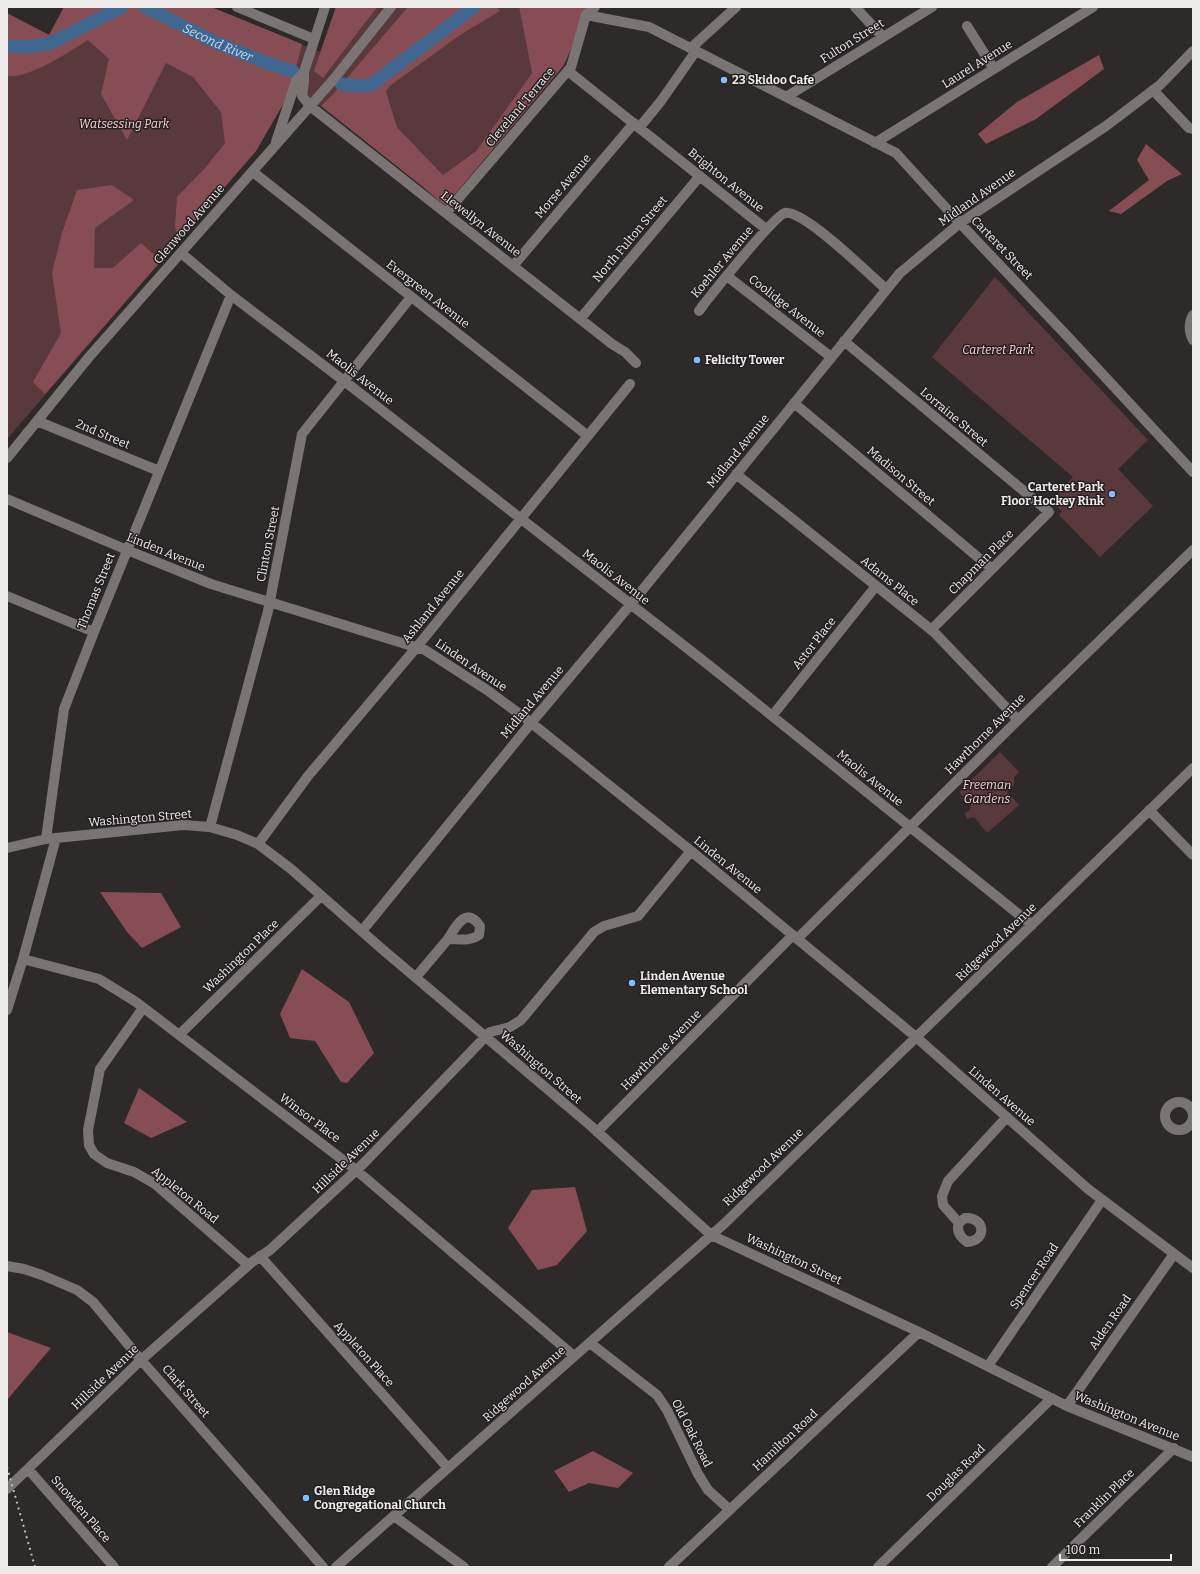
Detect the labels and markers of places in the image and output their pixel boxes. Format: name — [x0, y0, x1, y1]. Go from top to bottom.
place label: 23 Skidoo Cafe — [732, 73, 815, 87]
marker: 23 Skidoo Cafe — [719, 75, 729, 85]
place label: Felicity Tower — [705, 353, 785, 367]
marker: Felicity Tower — [692, 355, 702, 365]
place label: Carteret Park Floor Hockey Rink — [1001, 480, 1105, 508]
marker: Carteret Park Floor Hockey Rink — [1107, 489, 1117, 499]
place label: Linden Avenue Elementary School — [640, 969, 748, 997]
marker: Linden Avenue Elementary School — [627, 978, 637, 988]
place label: Glen Ridge Congregational Church — [314, 1484, 446, 1512]
marker: Glen Ridge Congregational Church — [301, 1493, 311, 1503]

